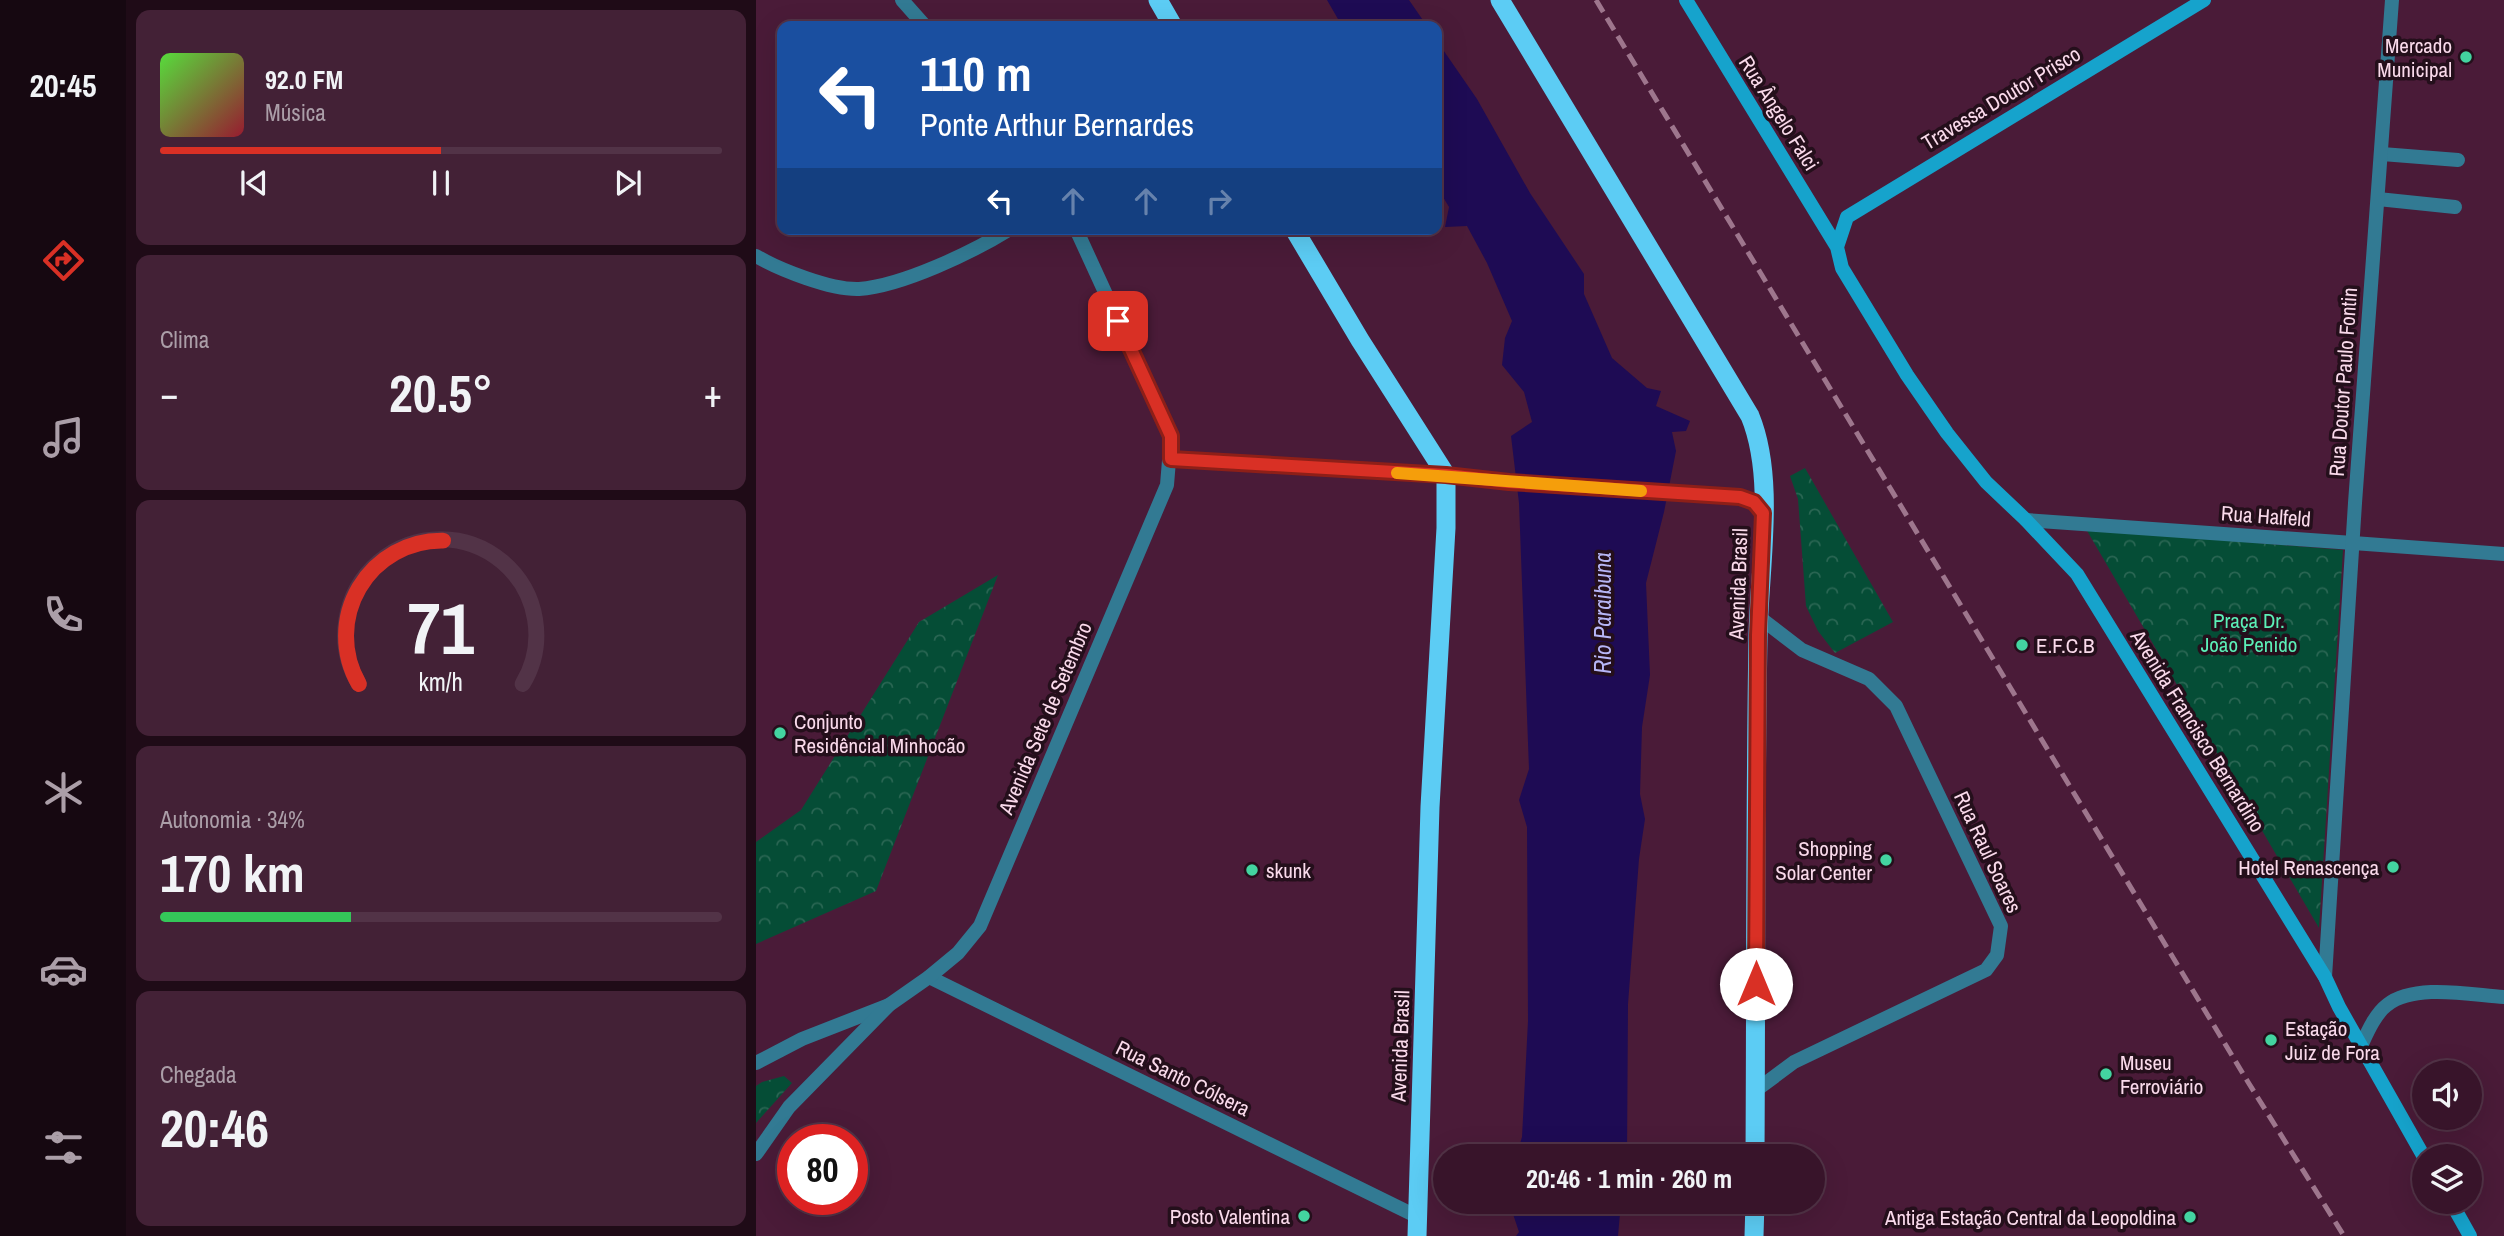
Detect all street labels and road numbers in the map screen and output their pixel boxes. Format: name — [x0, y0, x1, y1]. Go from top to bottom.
street label: Travessa Doutor Prisco — [1916, 39, 2086, 157]
street label: Rua Ângelo Falci — [1732, 50, 1826, 176]
street label: Rua Doutor Paulo Fontin — [2322, 286, 2364, 478]
street label: Rua Halfeld — [2220, 498, 2312, 534]
street label: Avenida Brasil — [1722, 528, 1754, 641]
street label: Avenida Sete de Setembro — [991, 617, 1099, 820]
street label: Avenida Francisco Bernardino — [2123, 624, 2272, 838]
street label: Rua Raul Soares — [1947, 786, 2029, 918]
street label: Avenida Brasil — [1384, 990, 1416, 1103]
street label: Rua Santo Cólsera — [1111, 1033, 1255, 1123]

